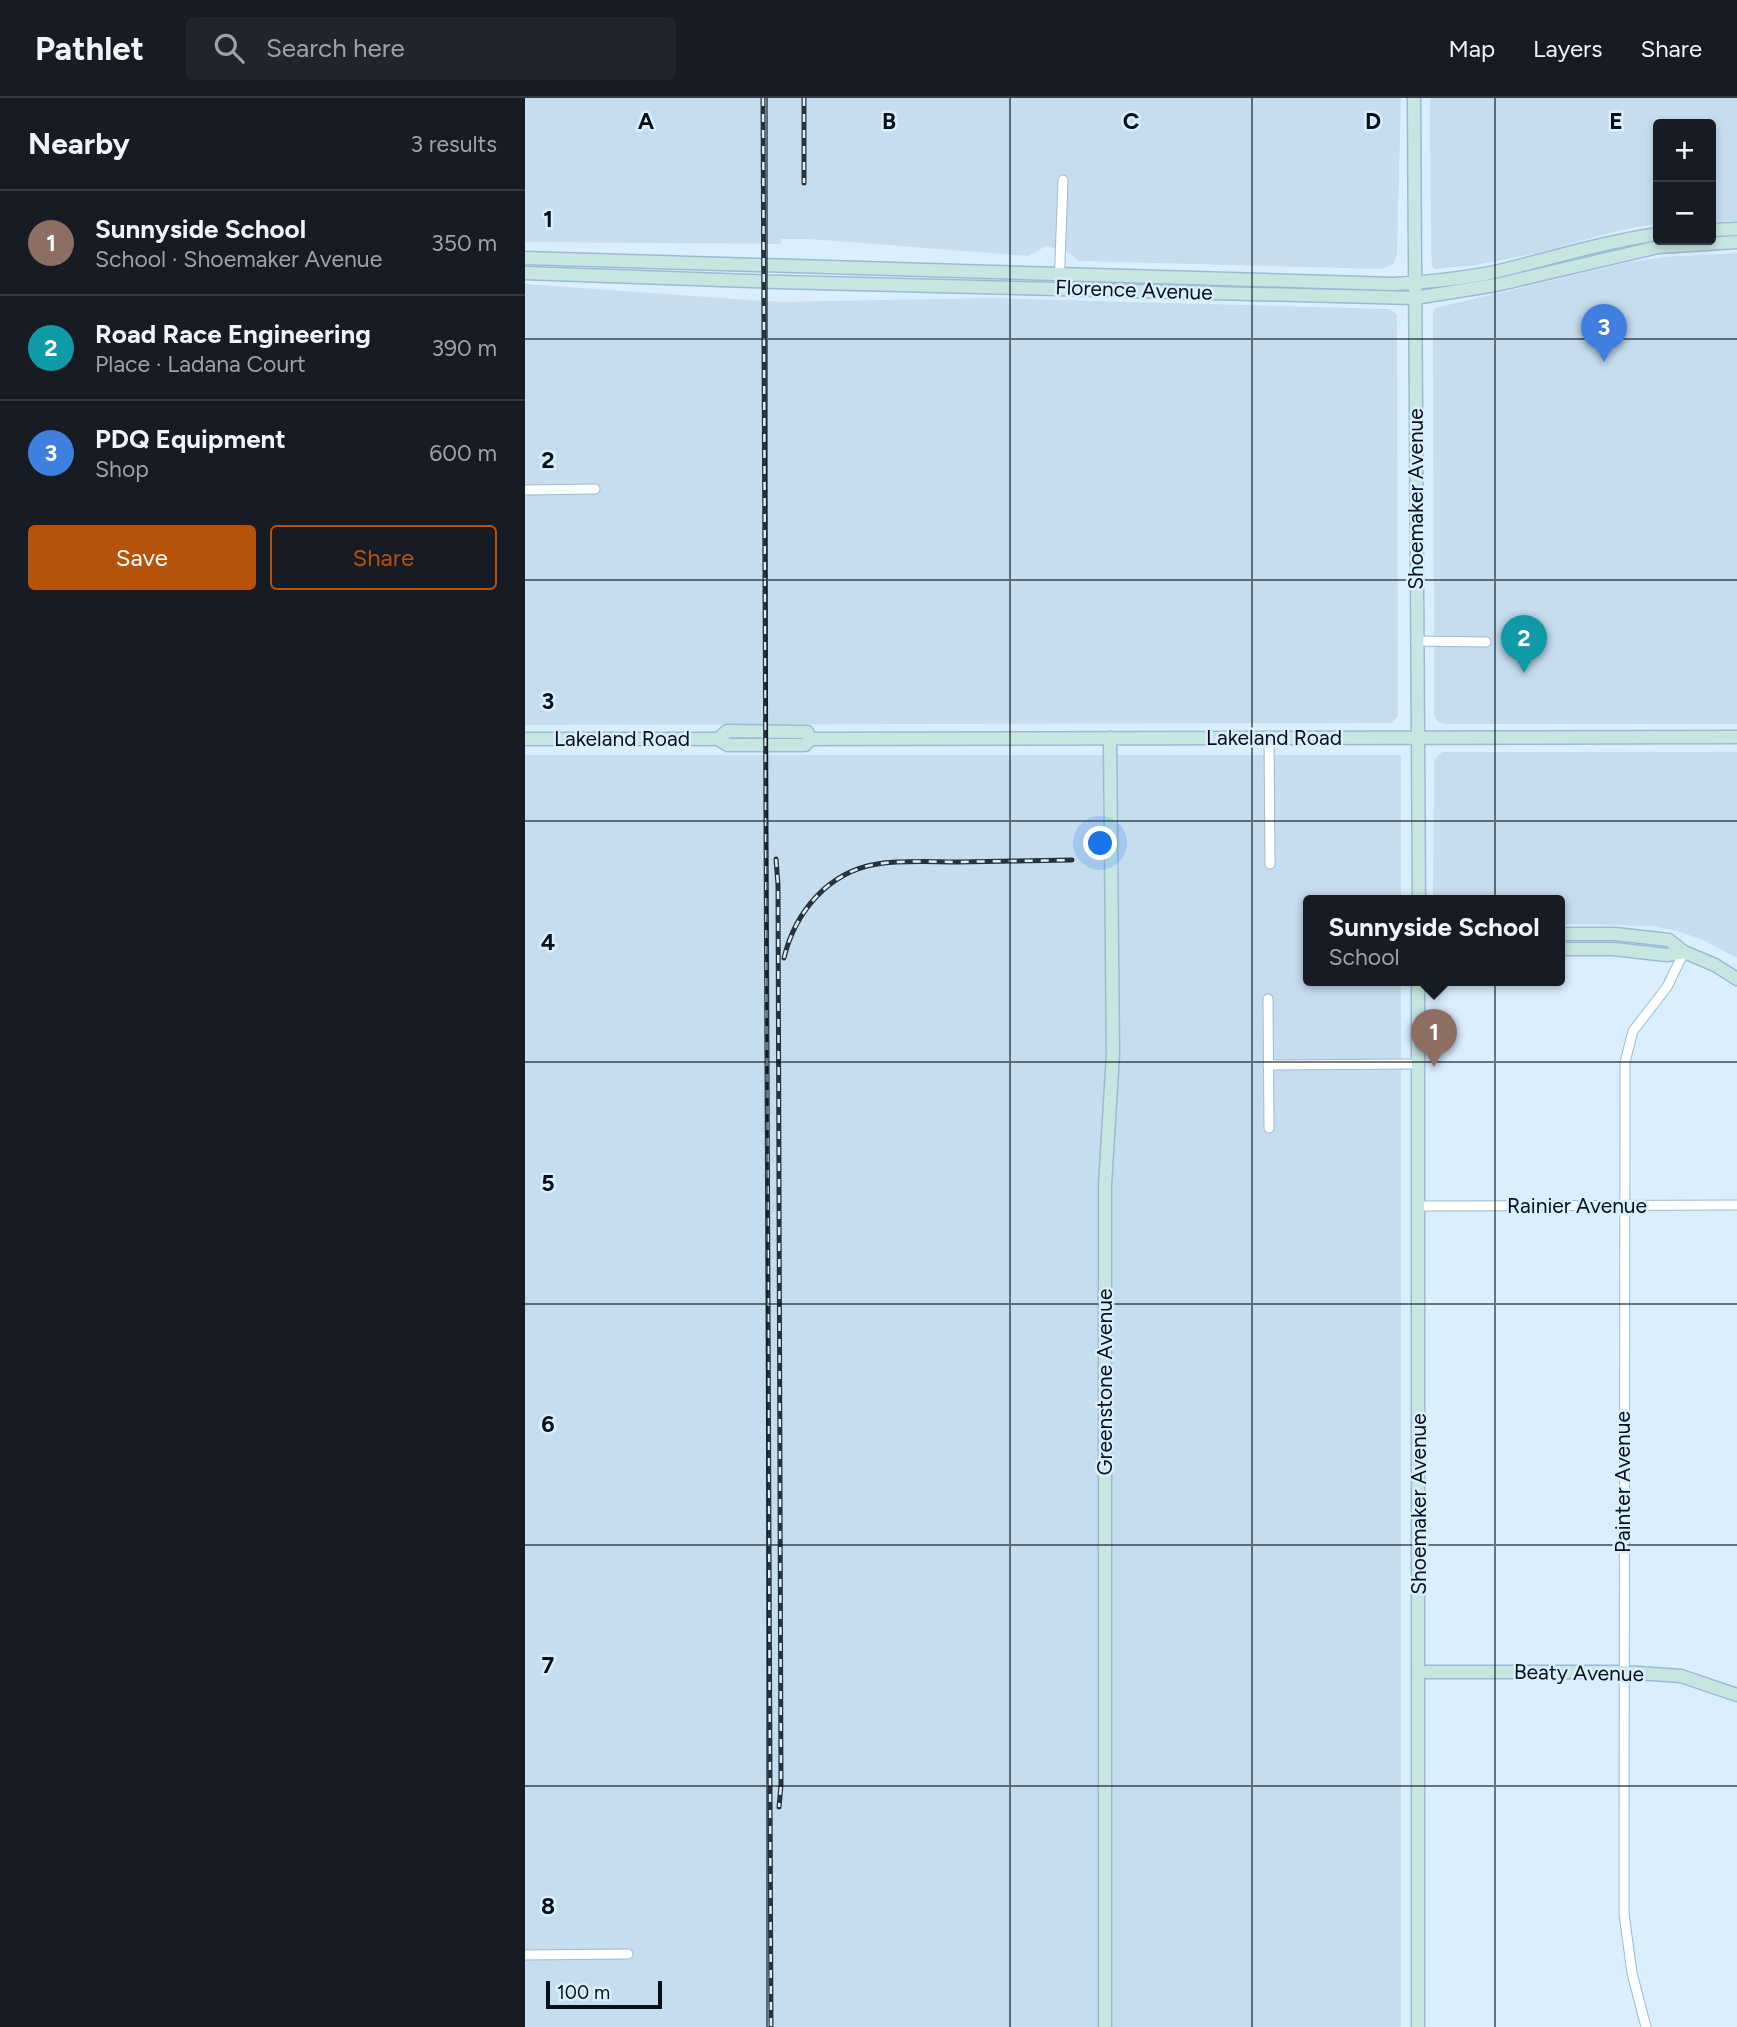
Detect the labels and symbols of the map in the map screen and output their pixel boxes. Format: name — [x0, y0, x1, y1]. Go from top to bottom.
text: A — [638, 107, 655, 135]
text: B — [882, 107, 896, 135]
text: C — [1123, 107, 1140, 135]
text: D — [1365, 107, 1381, 135]
text: E — [1609, 107, 1623, 135]
text: 1 — [543, 205, 553, 233]
street label: Florence Avenue — [1055, 274, 1213, 305]
pin: 3 — [1581, 304, 1627, 362]
street label: Shoemaker Avenue — [1403, 408, 1428, 590]
text: 2 — [541, 446, 555, 474]
pin: 2 — [1501, 615, 1547, 673]
text: 3 — [542, 687, 554, 715]
street label: Lakeland Road — [1206, 725, 1342, 750]
street label: Lakeland Road — [554, 726, 690, 751]
your location — [1083, 826, 1117, 860]
text: 4 — [541, 928, 555, 956]
pin: 1 — [1411, 1009, 1457, 1067]
text: 5 — [541, 1169, 555, 1197]
street label: Rainier Avenue — [1507, 1193, 1647, 1218]
street label: Greenstone Avenue — [1092, 1289, 1117, 1475]
text: 6 — [541, 1410, 555, 1438]
street label: Painter Avenue — [1610, 1411, 1635, 1553]
street label: Shoemaker Avenue — [1406, 1413, 1431, 1595]
text: 7 — [542, 1651, 555, 1679]
street label: Beaty Avenue — [1514, 1659, 1644, 1686]
text: 8 — [541, 1892, 555, 1920]
scale bar — [546, 1978, 661, 2010]

